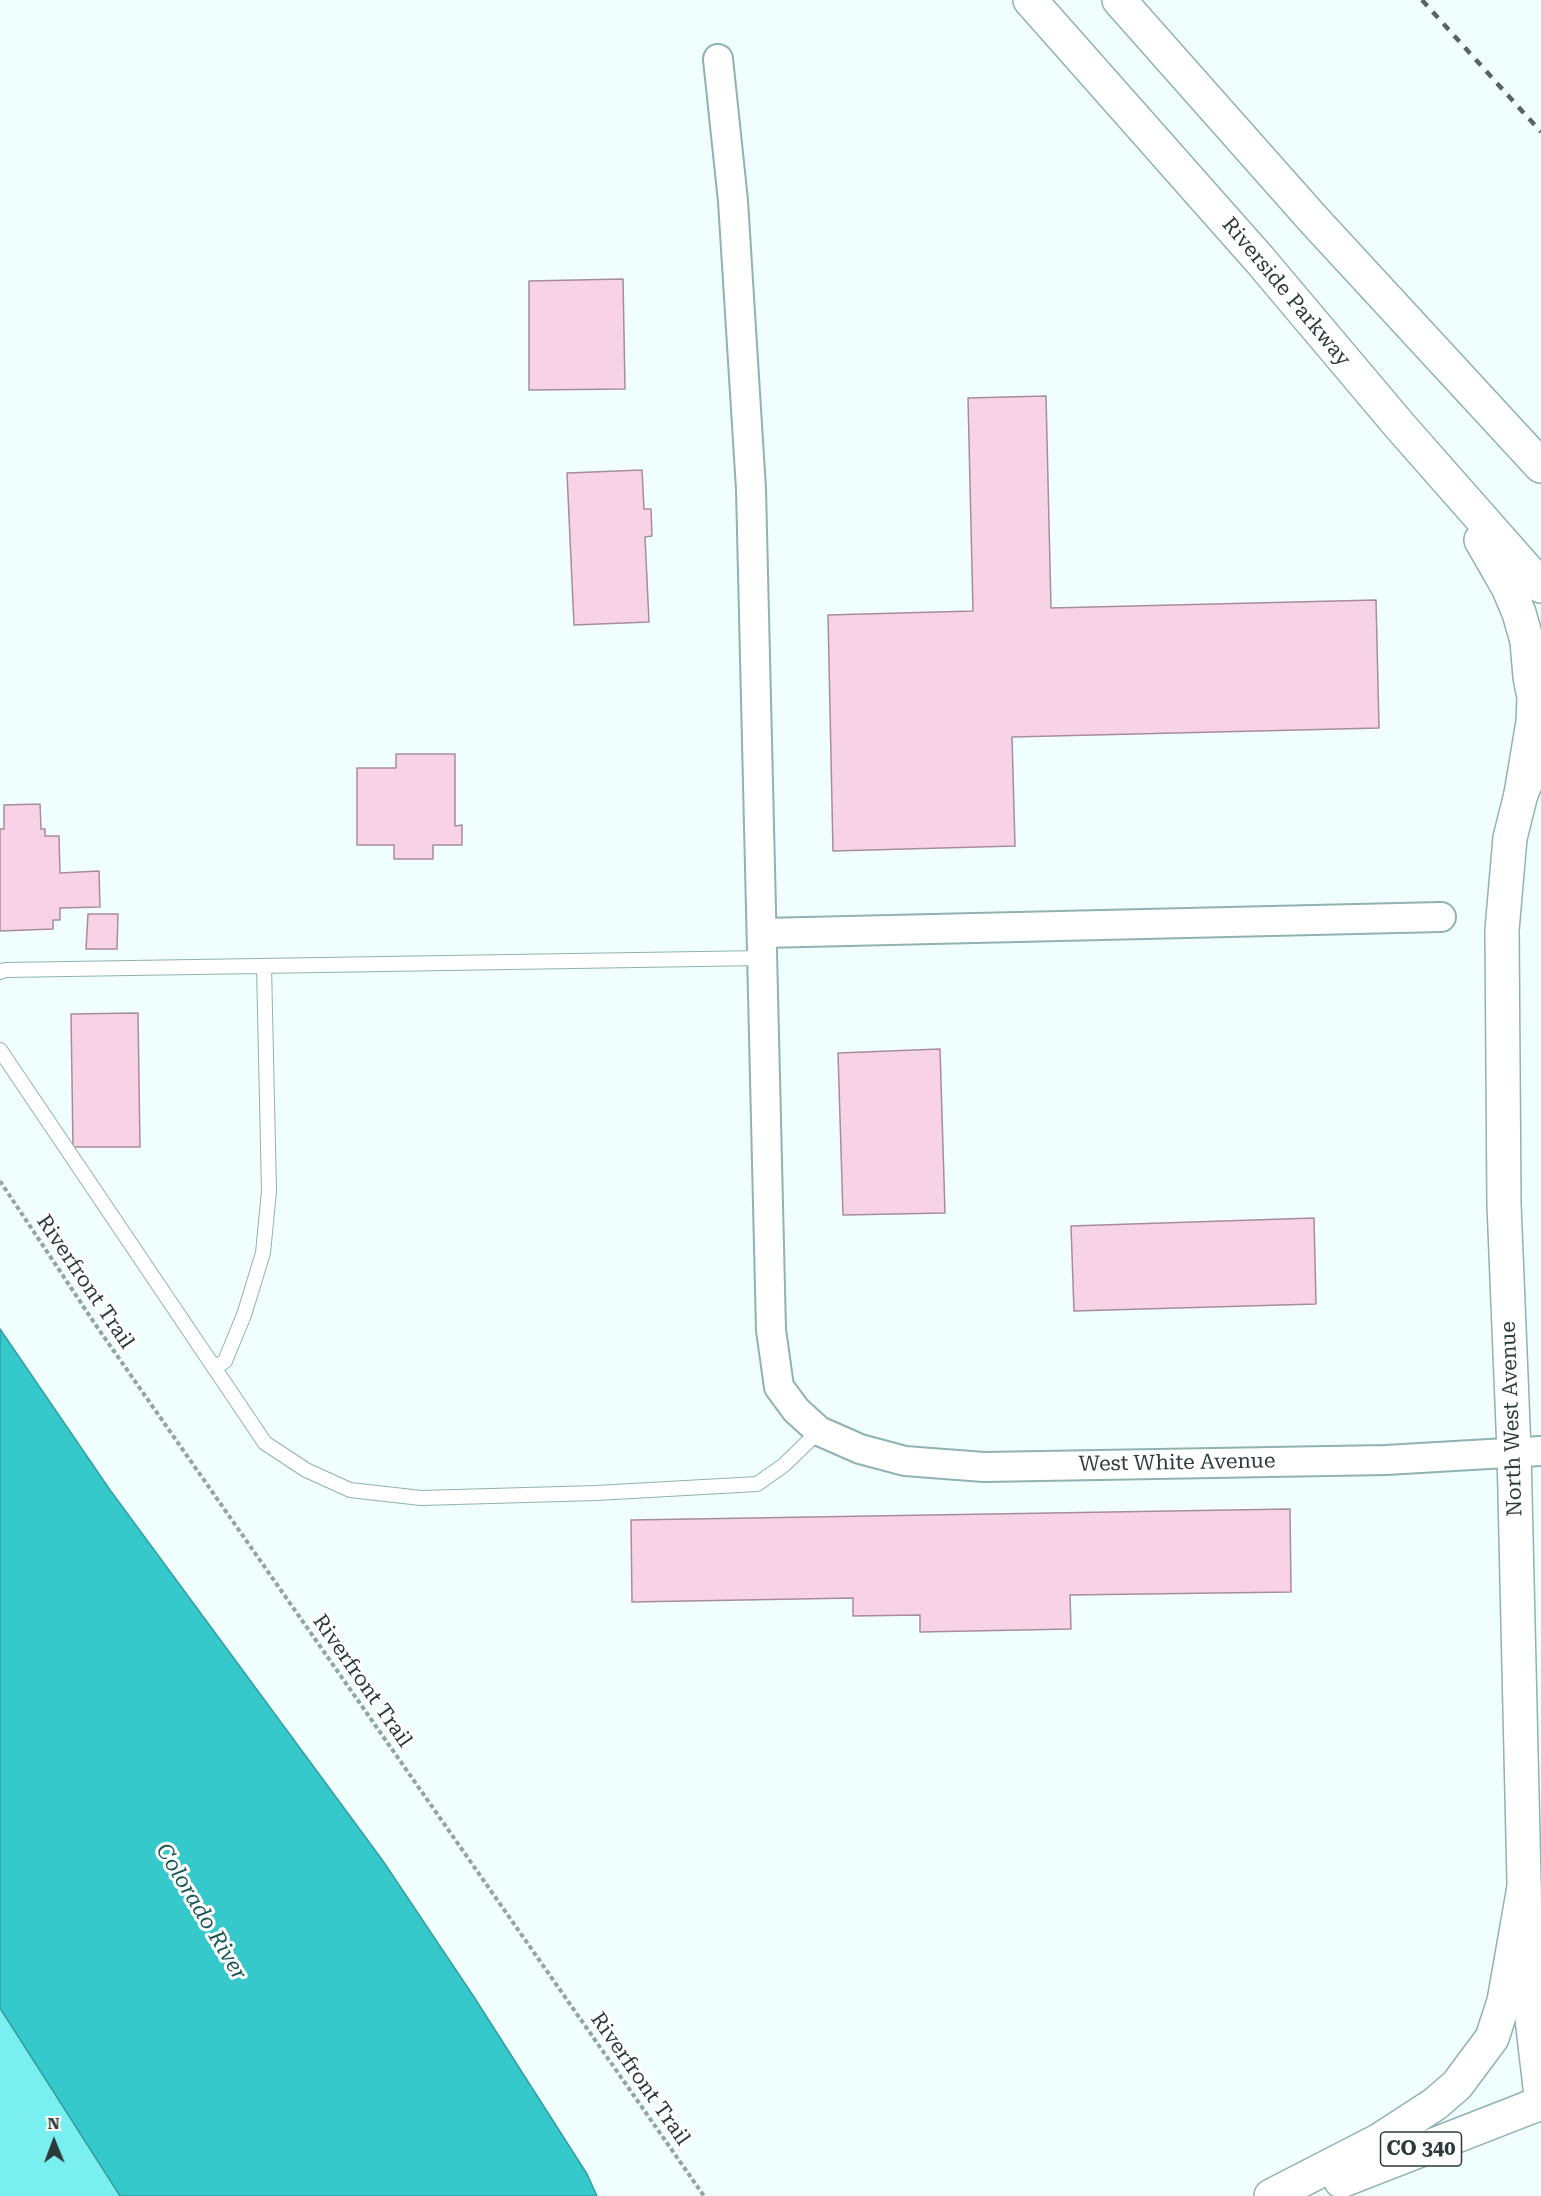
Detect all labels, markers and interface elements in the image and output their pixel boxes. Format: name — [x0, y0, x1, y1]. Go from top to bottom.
street label: Riverside Parkway — [1216, 212, 1356, 372]
street label: Riverfront Trail — [31, 1210, 139, 1354]
street label: North West Avenue — [1496, 1321, 1528, 1517]
street label: West White Avenue — [1078, 1449, 1276, 1477]
street label: Riverfront Trail — [307, 1610, 417, 1752]
water label: Colorado River — [150, 1839, 252, 1985]
street label: Riverfront Trail — [585, 2008, 695, 2150]
north arrow — [24, 2112, 84, 2172]
text: N — [47, 2114, 60, 2133]
road number: CO 340 — [1380, 2132, 1462, 2166]

